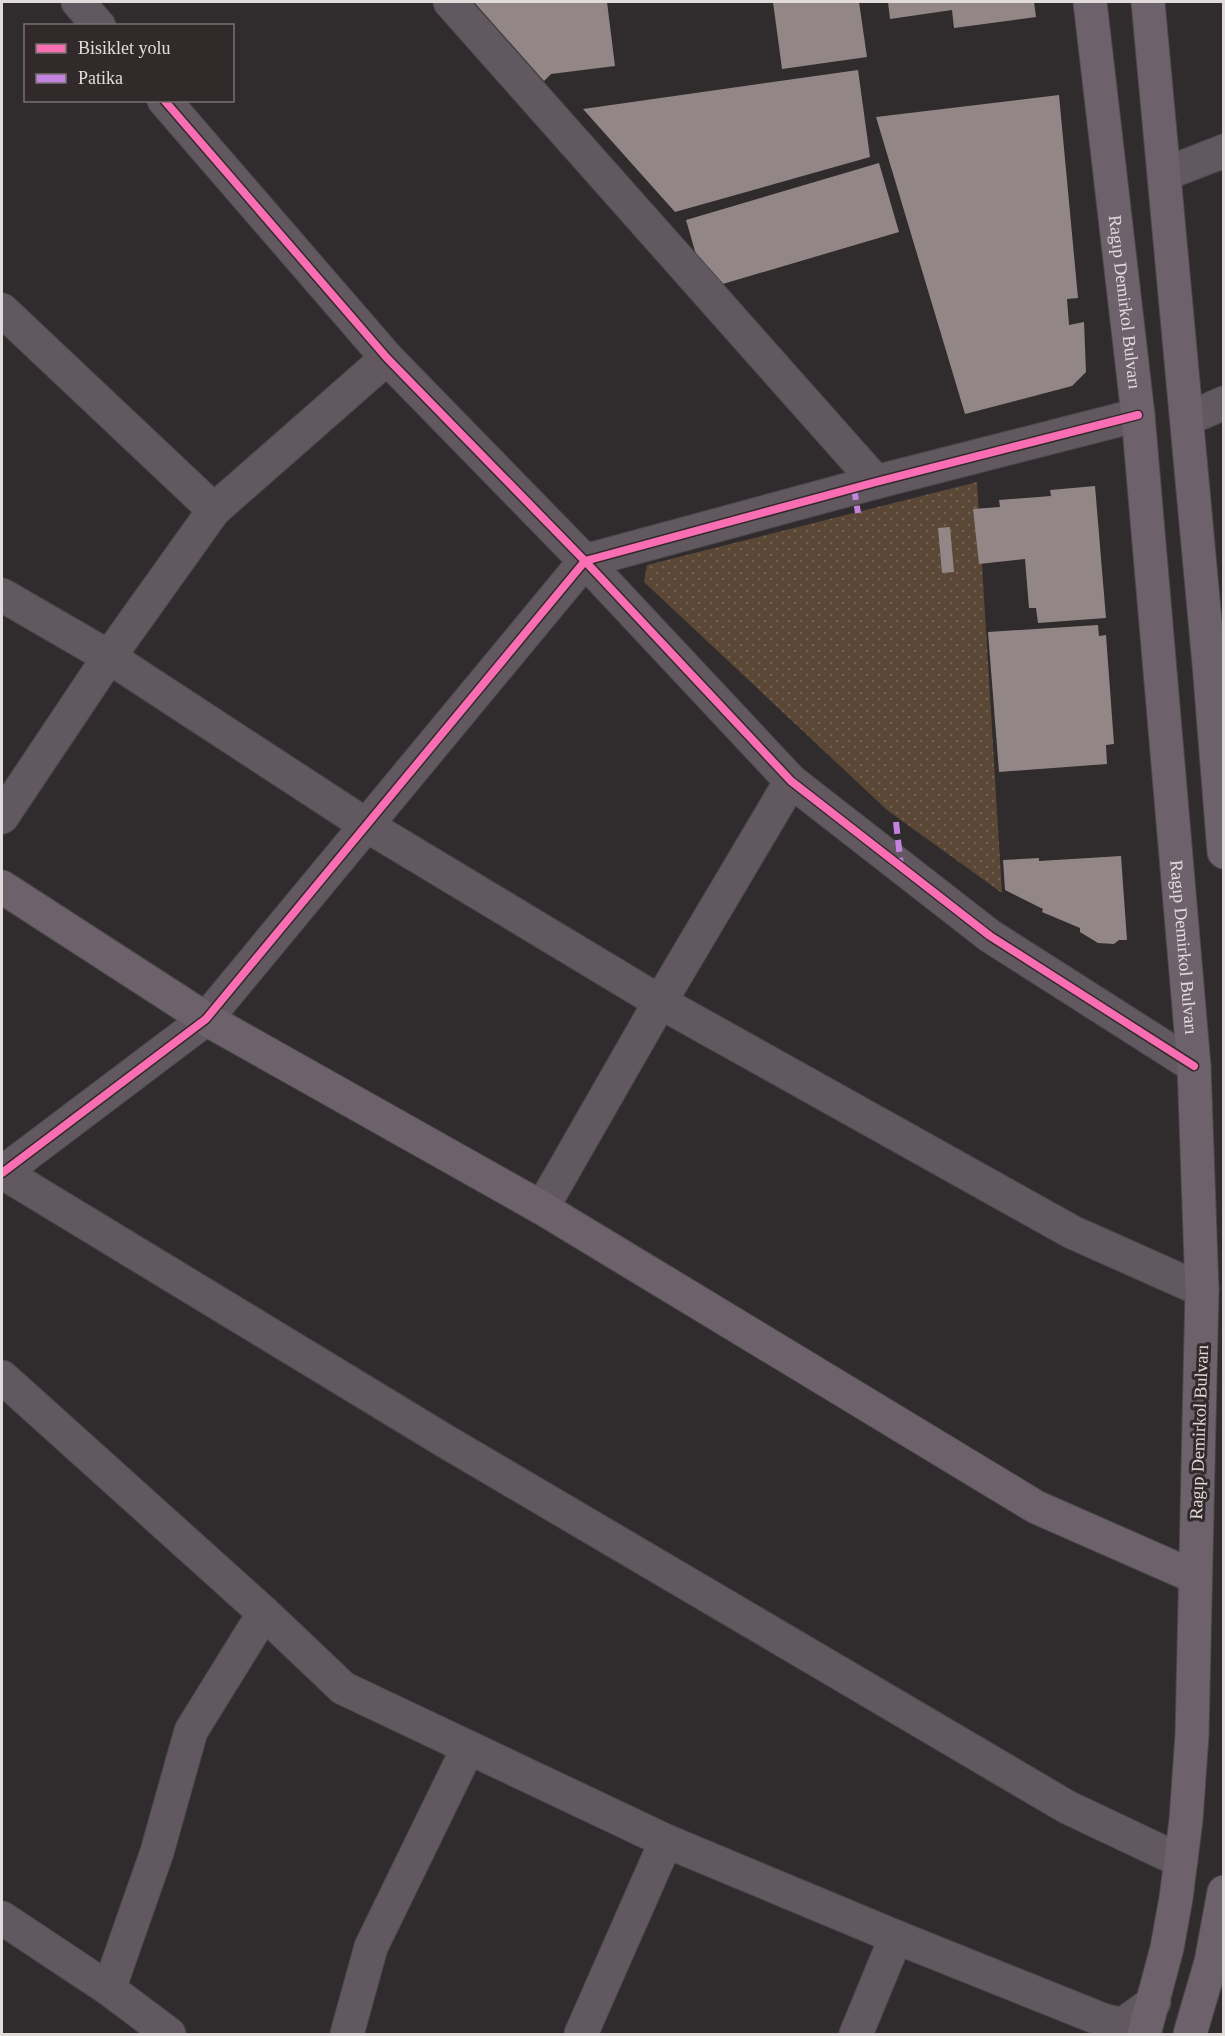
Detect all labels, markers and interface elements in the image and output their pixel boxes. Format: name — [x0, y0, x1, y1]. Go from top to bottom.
legend — [24, 24, 234, 102]
text: Bisiklet yolu — [78, 38, 171, 58]
text: Patika — [78, 68, 123, 88]
street label: Ragıp Demirkol Bulvarı — [1105, 214, 1145, 390]
street label: Ragıp Demirkol Bulvarı — [1166, 859, 1201, 1035]
street label: Ragıp Demirkol Bulvarı — [1186, 1344, 1212, 1520]

